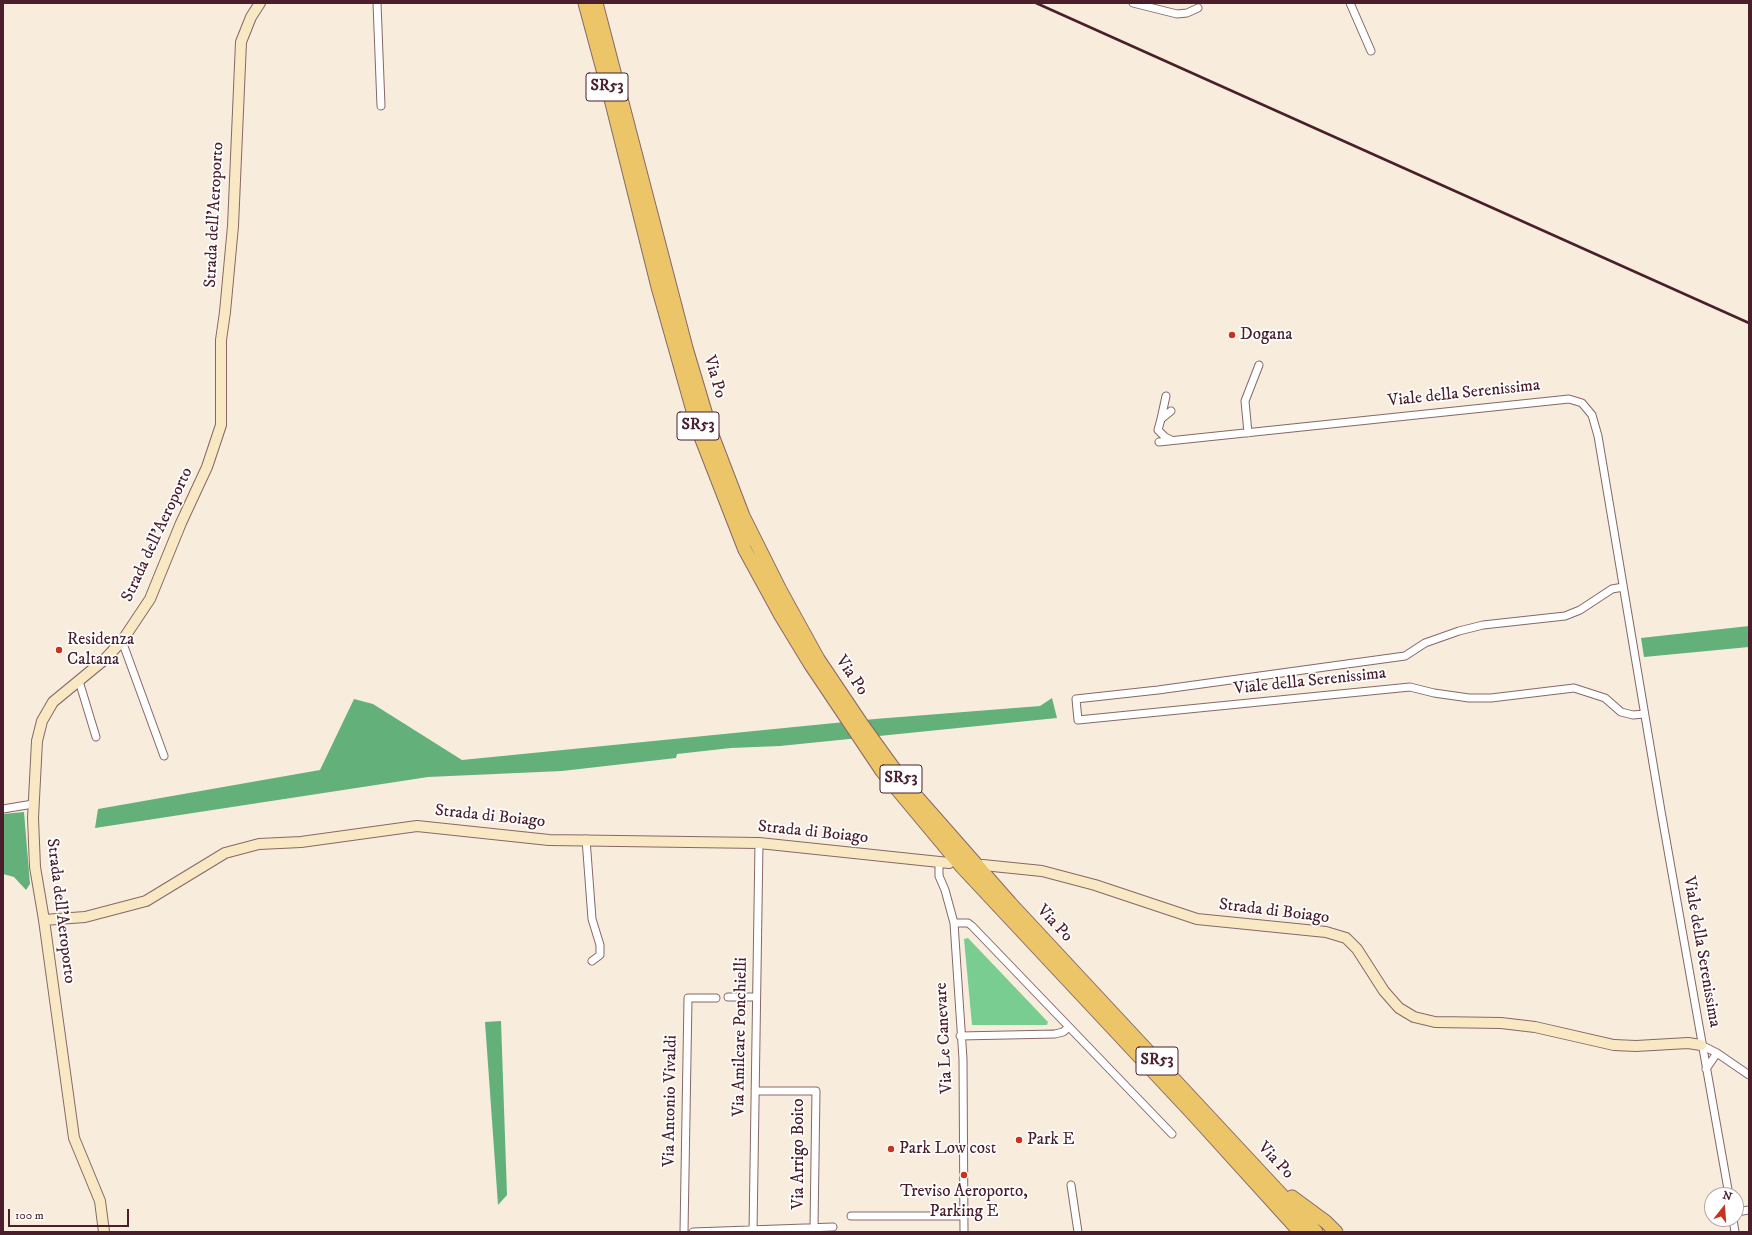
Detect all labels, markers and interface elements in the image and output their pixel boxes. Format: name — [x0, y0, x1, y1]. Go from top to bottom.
road number: SR53 — [586, 73, 628, 101]
street label: Strada dell'Aeroporto — [201, 142, 229, 288]
place label: Dogana — [1240, 325, 1293, 345]
marker: Dogana — [1227, 330, 1237, 340]
street label: Via Po — [698, 353, 730, 401]
street label: Viale della Serenissima — [1387, 376, 1541, 412]
road number: SR53 — [677, 412, 719, 440]
street label: Strada dell'Aeroporto — [118, 465, 198, 605]
place label: Residenza Caltana — [67, 630, 134, 670]
marker: Residenza Caltana — [54, 645, 64, 655]
street label: Via Po — [830, 652, 872, 700]
street label: Viale della Serenissima — [1233, 664, 1387, 700]
road number: SR53 — [880, 765, 922, 793]
street label: Strada di Boiago — [434, 801, 546, 833]
street label: Strada di Boiago — [757, 817, 869, 849]
street label: Strada dell'Aeroporto — [41, 837, 79, 985]
street label: Viale della Serenissima — [1678, 875, 1724, 1029]
street label: Strada di Boiago — [1218, 895, 1330, 929]
street label: Via Po — [1032, 901, 1076, 947]
street label: Via Amilcare Ponchielli — [729, 957, 753, 1117]
street label: Via Le Canevare — [932, 982, 958, 1094]
street label: Via Antonio Vivaldi — [660, 1035, 682, 1167]
road number: SR53 — [1136, 1047, 1178, 1075]
street label: Via Arrigo Boito — [789, 1099, 809, 1209]
place label: Park E — [1027, 1130, 1074, 1150]
marker: Park E — [1014, 1135, 1024, 1145]
street label: Via Po — [1253, 1138, 1297, 1184]
place label: Park Low cost — [899, 1139, 996, 1159]
marker: Park Low cost — [886, 1144, 896, 1154]
marker: Treviso Aeroporto, Parking E — [959, 1170, 969, 1180]
place label: Treviso Aeroporto, Parking E — [900, 1182, 1028, 1222]
north arrow — [1704, 1187, 1744, 1227]
text: N — [1721, 1188, 1734, 1204]
scale bar — [10, 1201, 131, 1227]
text: 100 m — [15, 1208, 44, 1223]

